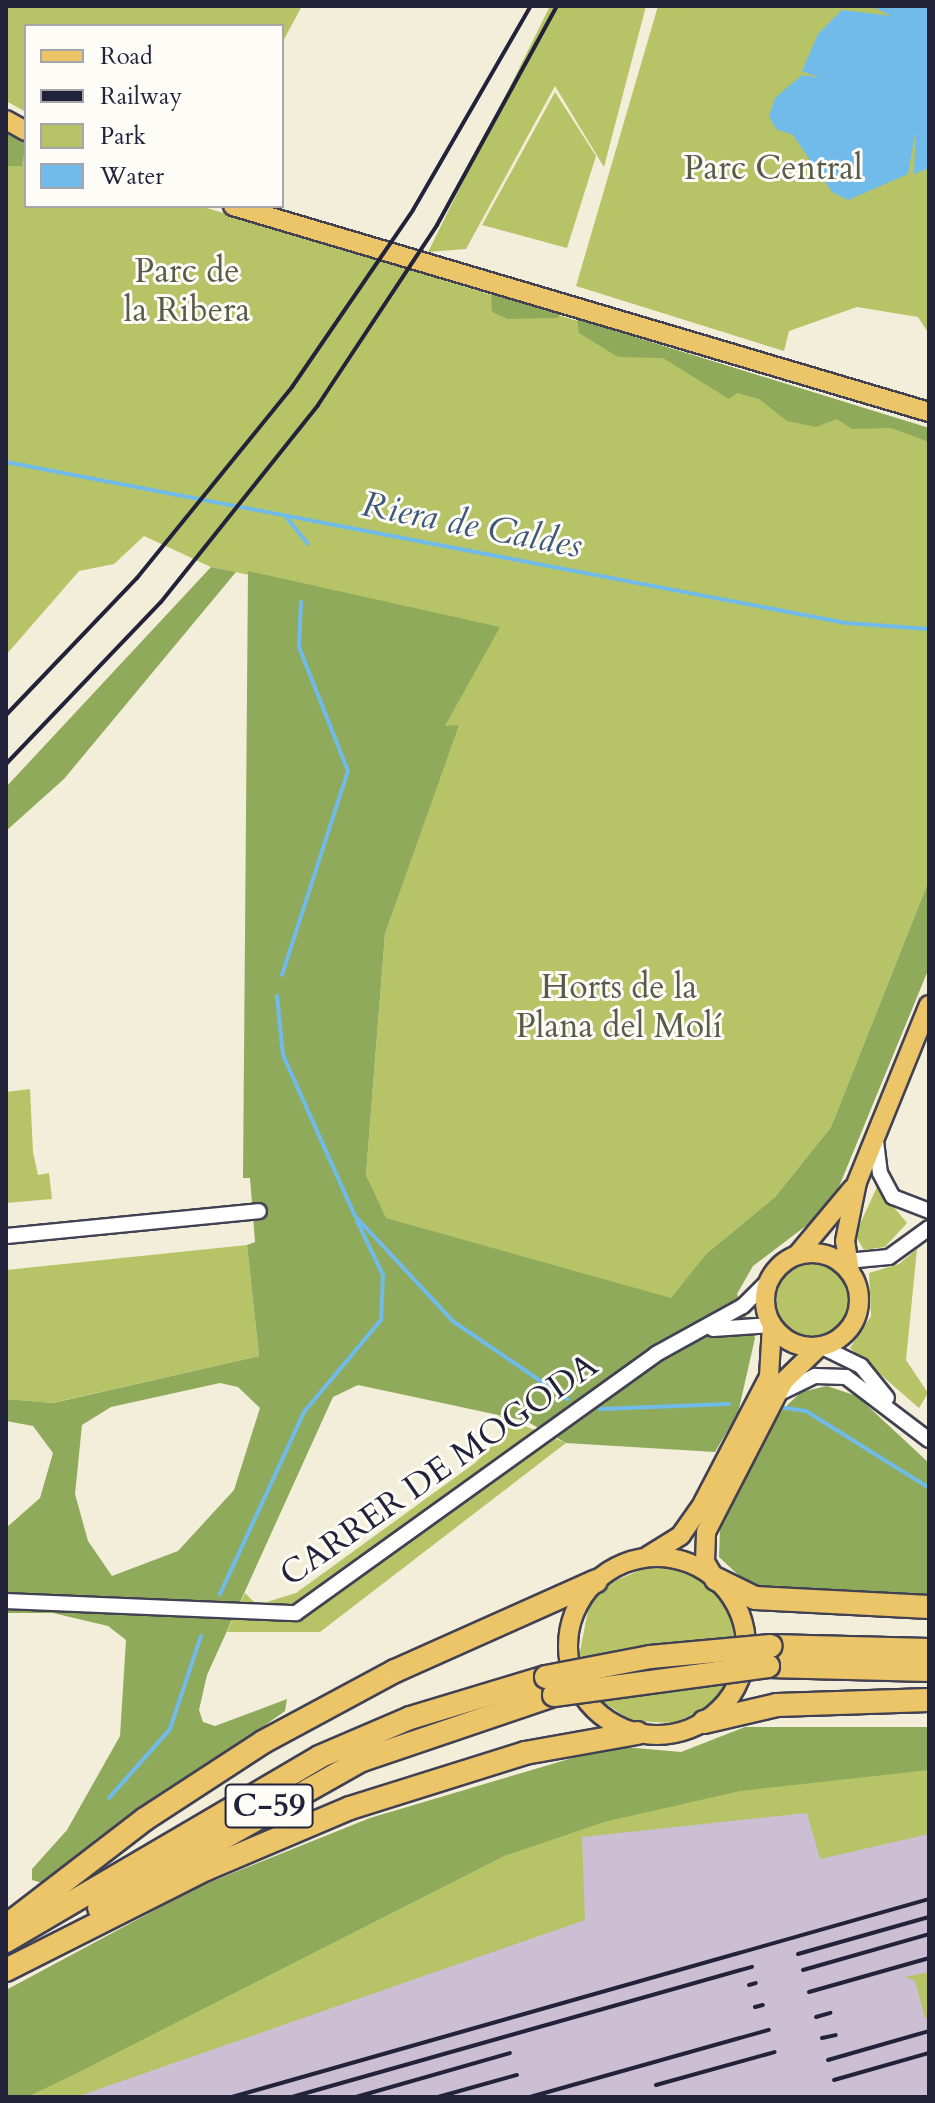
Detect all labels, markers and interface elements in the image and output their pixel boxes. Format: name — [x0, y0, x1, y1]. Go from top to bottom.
legend — [24, 24, 284, 208]
text: Road — [100, 40, 153, 73]
text: Railway — [100, 80, 182, 113]
text: Park — [100, 120, 146, 153]
park label: Parc Central — [683, 149, 863, 189]
text: Water — [100, 160, 164, 193]
park label: Parc de la Ribera — [124, 251, 250, 330]
water label: Riera de Caldes — [358, 482, 586, 568]
park label: Horts de la Plana del Molí — [516, 967, 722, 1046]
street label: CARRER DE MOGODA — [272, 1345, 606, 1595]
road number: C-59 — [223, 1778, 315, 1834]

